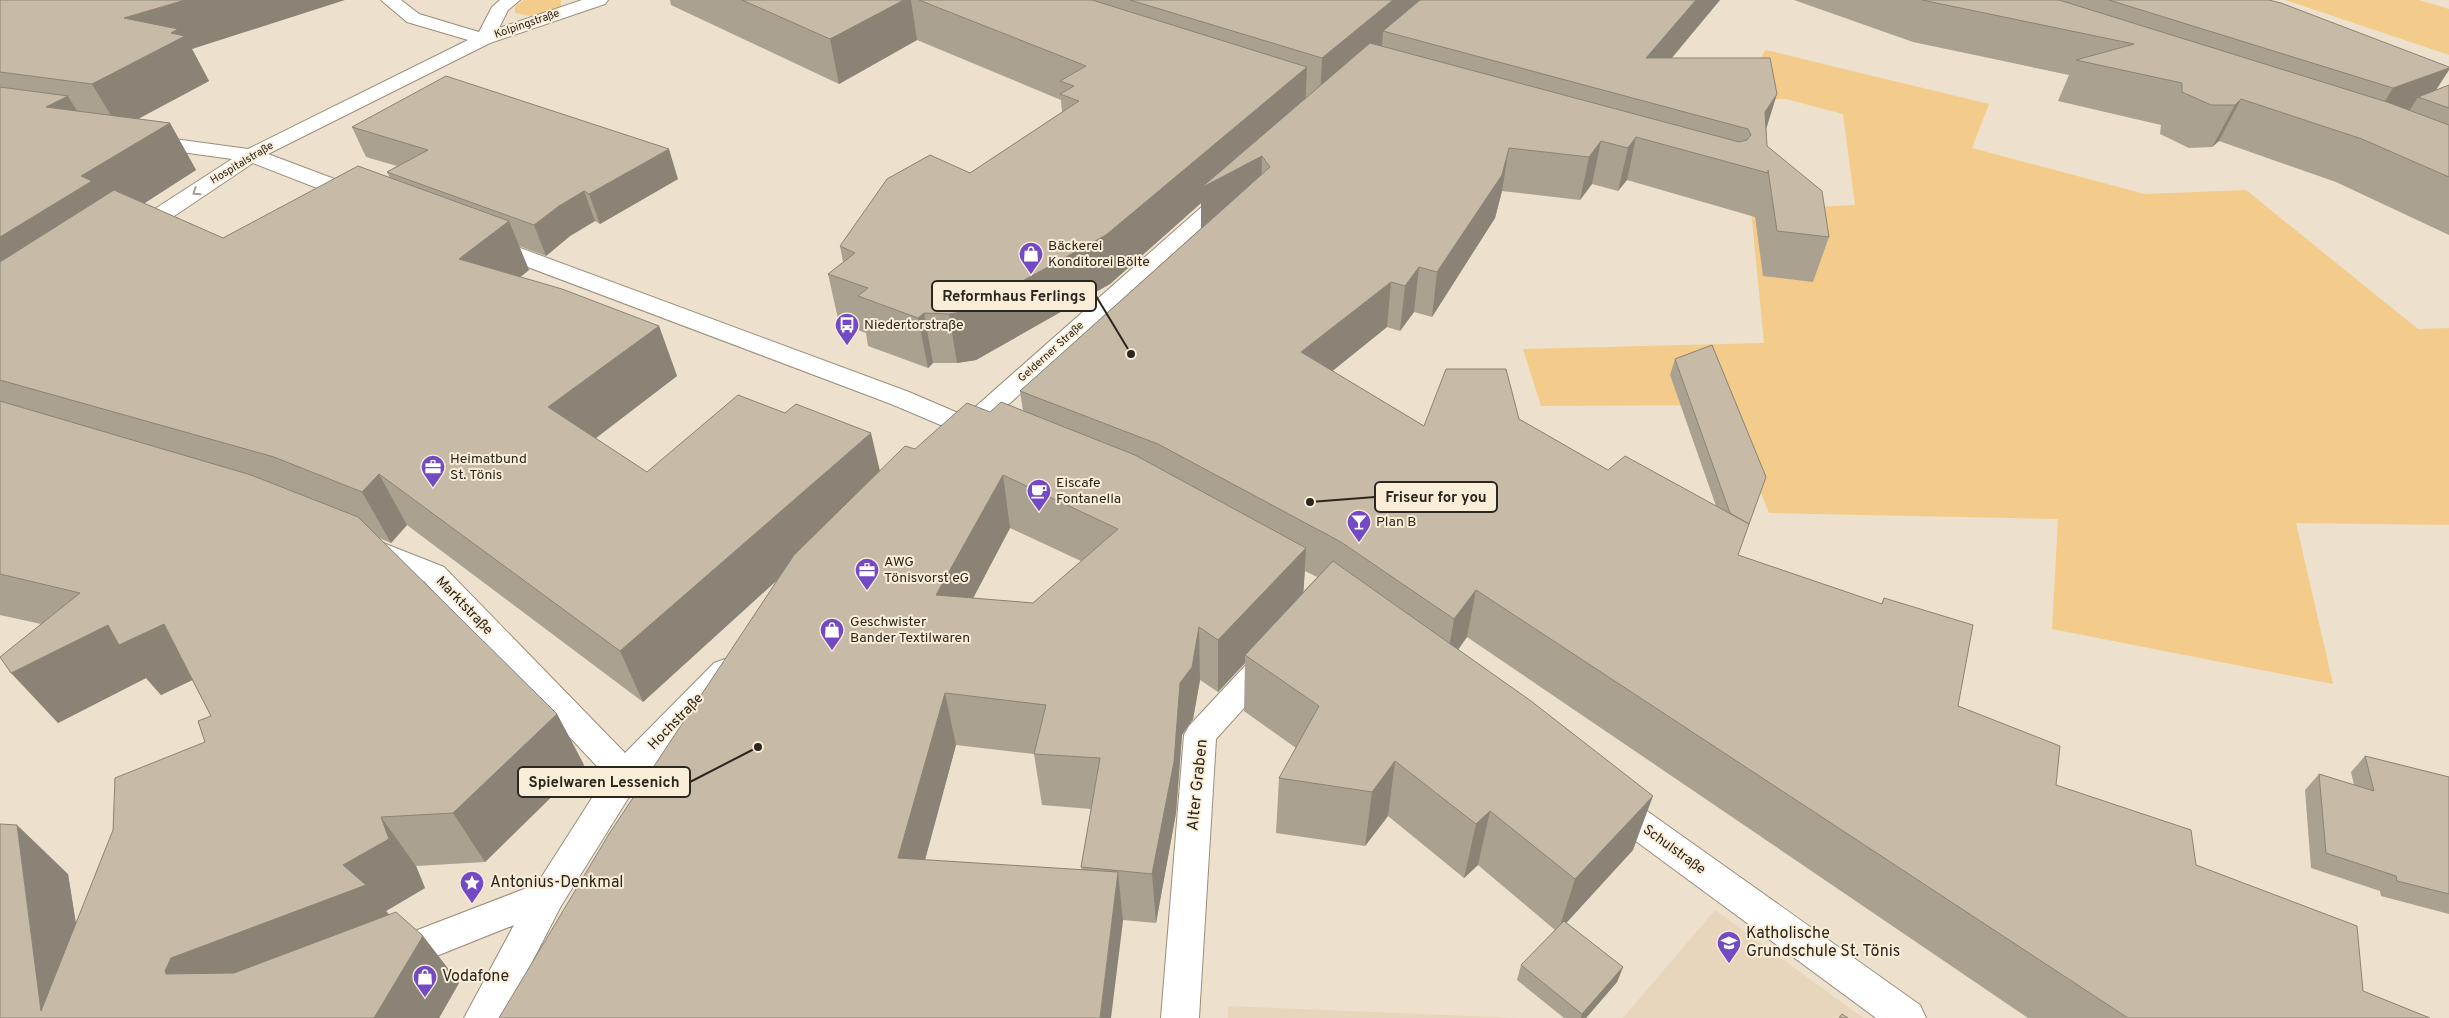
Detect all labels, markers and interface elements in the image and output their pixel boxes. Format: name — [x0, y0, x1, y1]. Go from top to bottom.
street label: Kolpingstraße — [492, 6, 562, 42]
street label: Hospitalstraße — [208, 139, 276, 187]
one-way arrow — [192, 186, 202, 195]
place label: Bäckerei Konditorei Bölte — [1048, 238, 1150, 271]
shop icon: Bäckerei Konditorei Bölte — [1018, 241, 1044, 275]
callout: Reformhaus Ferlings — [932, 281, 1096, 311]
text: Reformhaus Ferlings — [942, 288, 1086, 307]
bus stop icon: Niedertorstraße — [834, 312, 860, 346]
place label: Niedertorstraße — [864, 317, 964, 334]
street label: Gelderner Straße — [1015, 319, 1087, 385]
place label: Heimatbund St. Tönis — [450, 451, 527, 484]
office icon: Heimatbund St. Tönis — [420, 454, 446, 488]
place label: Eiscafe Fontanella — [1056, 475, 1121, 508]
cafe icon: Eiscafe Fontanella — [1026, 478, 1052, 512]
callout: Friseur for you — [1375, 482, 1497, 512]
text: Friseur for you — [1385, 489, 1487, 508]
bar icon: Plan B — [1346, 509, 1372, 543]
place label: Plan B — [1376, 514, 1416, 531]
place label: AWG Tönisvorst eG — [884, 554, 969, 587]
office icon: AWG Tönisvorst eG — [854, 557, 880, 591]
street label: Marktstraße — [432, 573, 496, 639]
place label: Geschwister Bander Textilwaren — [850, 614, 970, 647]
shop icon: Geschwister Bander Textilwaren — [819, 617, 845, 651]
street label: Hochstraße — [645, 690, 707, 754]
street label: Alter Graben — [1183, 738, 1213, 832]
callout: Spielwaren Lessenich — [518, 767, 690, 797]
text: Spielwaren Lessenich — [528, 774, 680, 793]
street label: Schulstraße — [1639, 822, 1709, 878]
place icon: Antonius-Denkmal — [459, 870, 485, 904]
place label: Antonius-Denkmal — [490, 873, 624, 893]
place label: Katholische Grundschule St. Tönis — [1746, 924, 1900, 962]
school or university icon: Katholische Grundschule St. Tönis — [1716, 930, 1742, 964]
shop icon: Vodafone — [412, 964, 438, 998]
place label: Vodafone — [442, 967, 509, 987]

